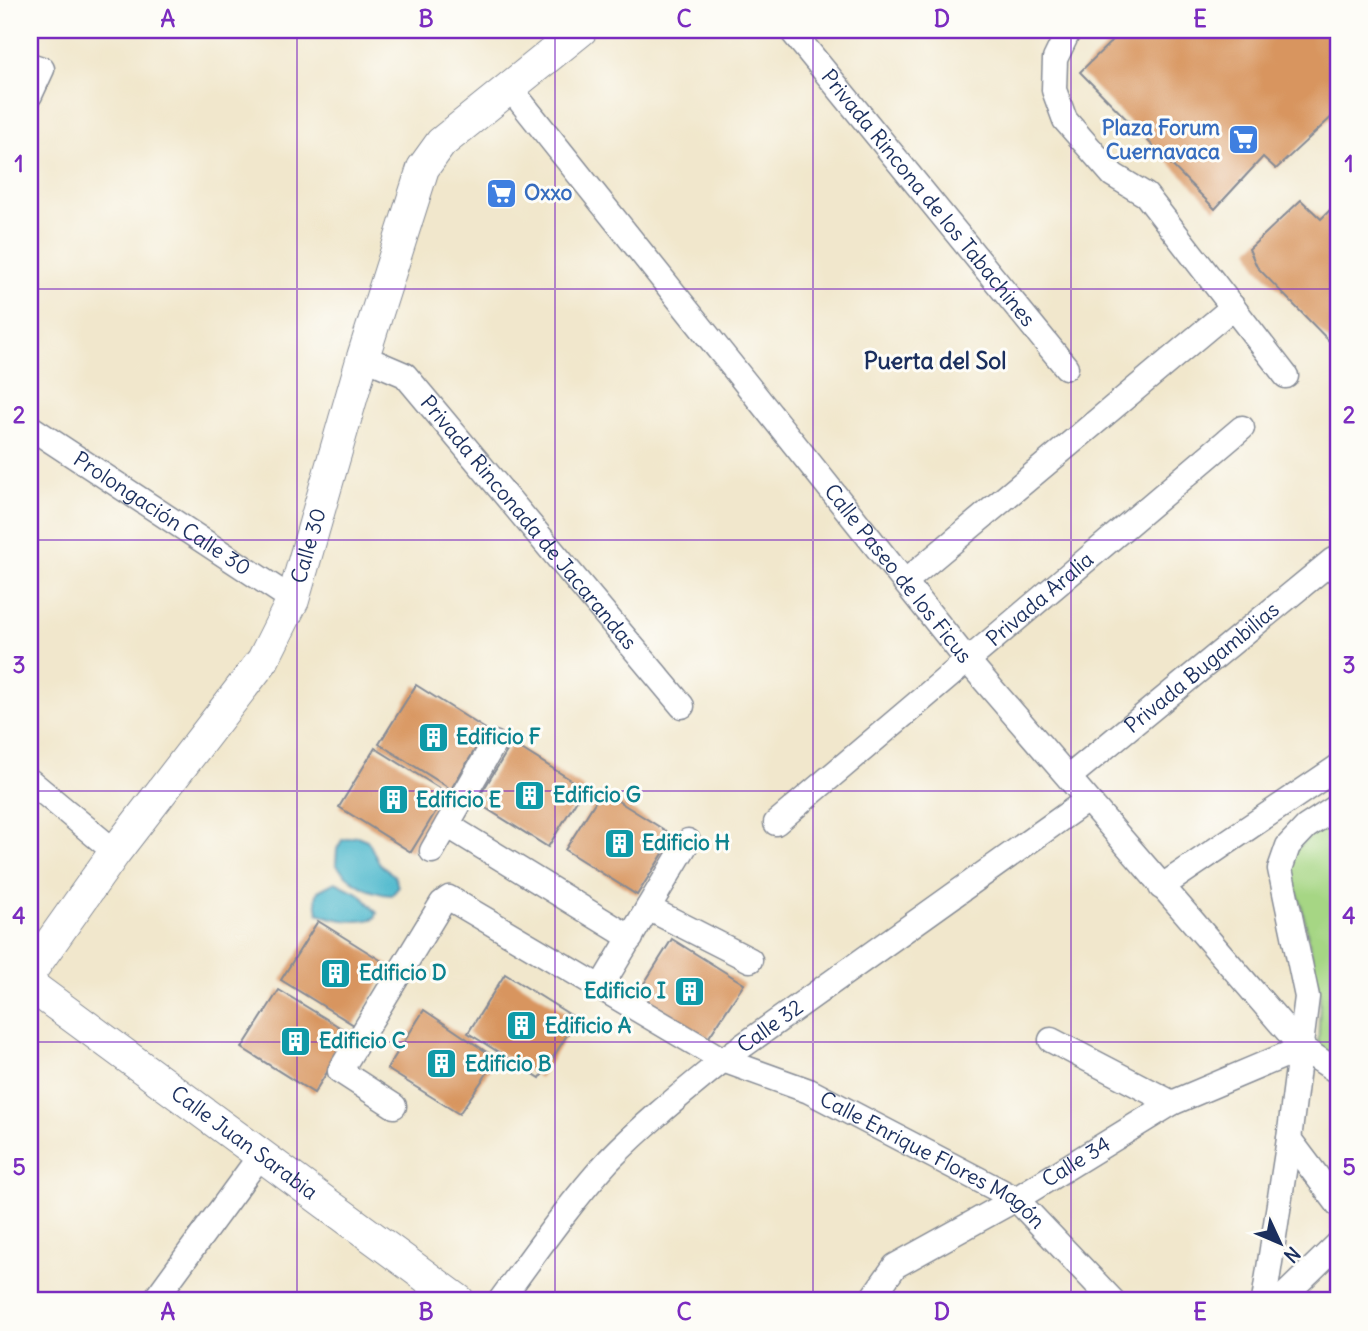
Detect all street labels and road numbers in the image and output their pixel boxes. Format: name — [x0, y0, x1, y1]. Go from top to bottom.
street label: Privada Rincona de los Tabachines — [816, 64, 1042, 332]
street label: Privada Rinconada de Jacarandas — [415, 389, 643, 655]
street label: Prolongación Calle 30 — [68, 445, 256, 581]
street label: Calle Paseo de los Ficus — [818, 478, 978, 668]
street label: Calle 30 — [284, 505, 332, 586]
street label: Privada Aralia — [980, 546, 1099, 652]
street label: Privada Bugambilias — [1119, 596, 1285, 739]
street label: Calle 32 — [732, 993, 808, 1059]
street label: Calle Juan Sarabia — [166, 1079, 323, 1205]
street label: Calle Enrique Flores Magón — [815, 1085, 1051, 1234]
street label: Calle 34 — [1037, 1130, 1115, 1193]

